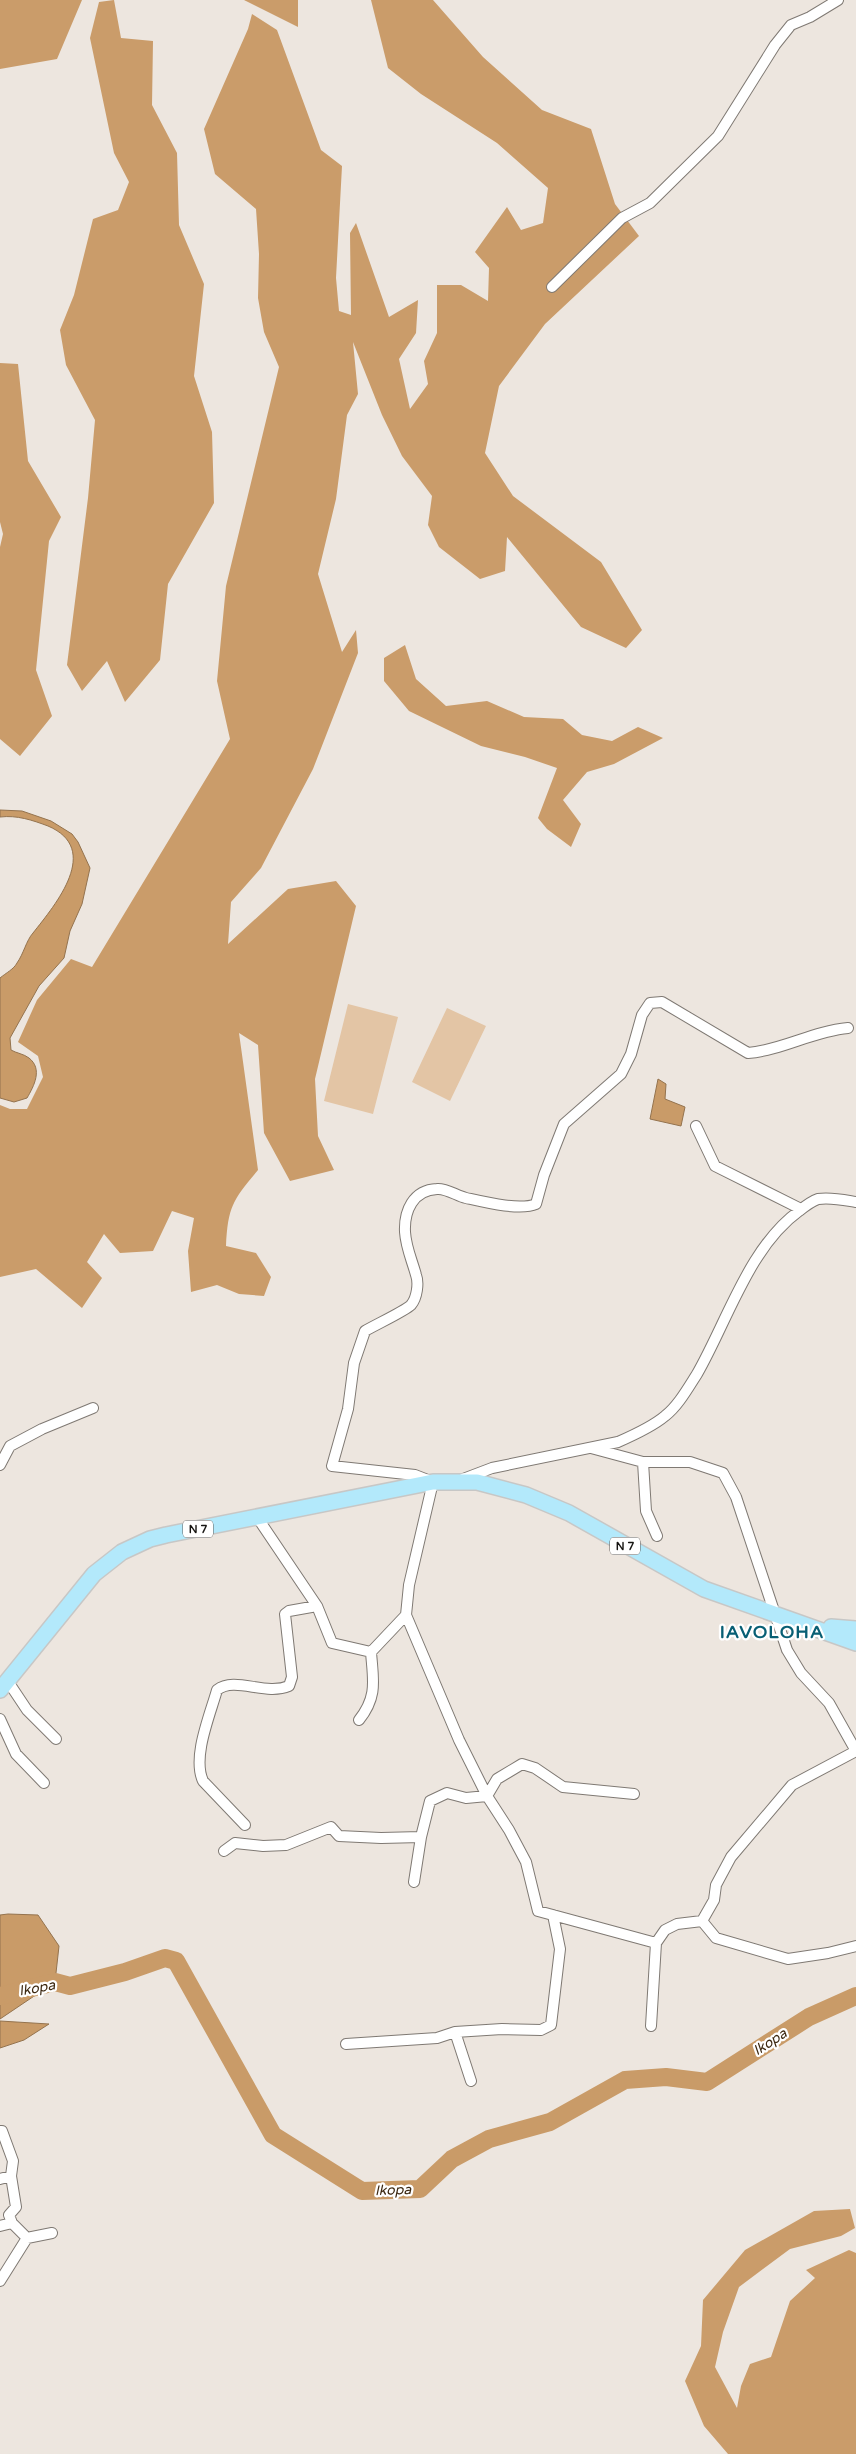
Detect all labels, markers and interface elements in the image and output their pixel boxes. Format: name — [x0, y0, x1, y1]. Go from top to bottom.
road number: N 7 — [183, 1520, 213, 1538]
road number: N 7 — [610, 1538, 640, 1554]
district label: IAVOLOHA — [720, 1621, 824, 1643]
water label: Ikopa — [18, 1976, 58, 2000]
water label: Ikopa — [750, 2024, 791, 2059]
water label: Ikopa — [374, 2181, 413, 2199]

